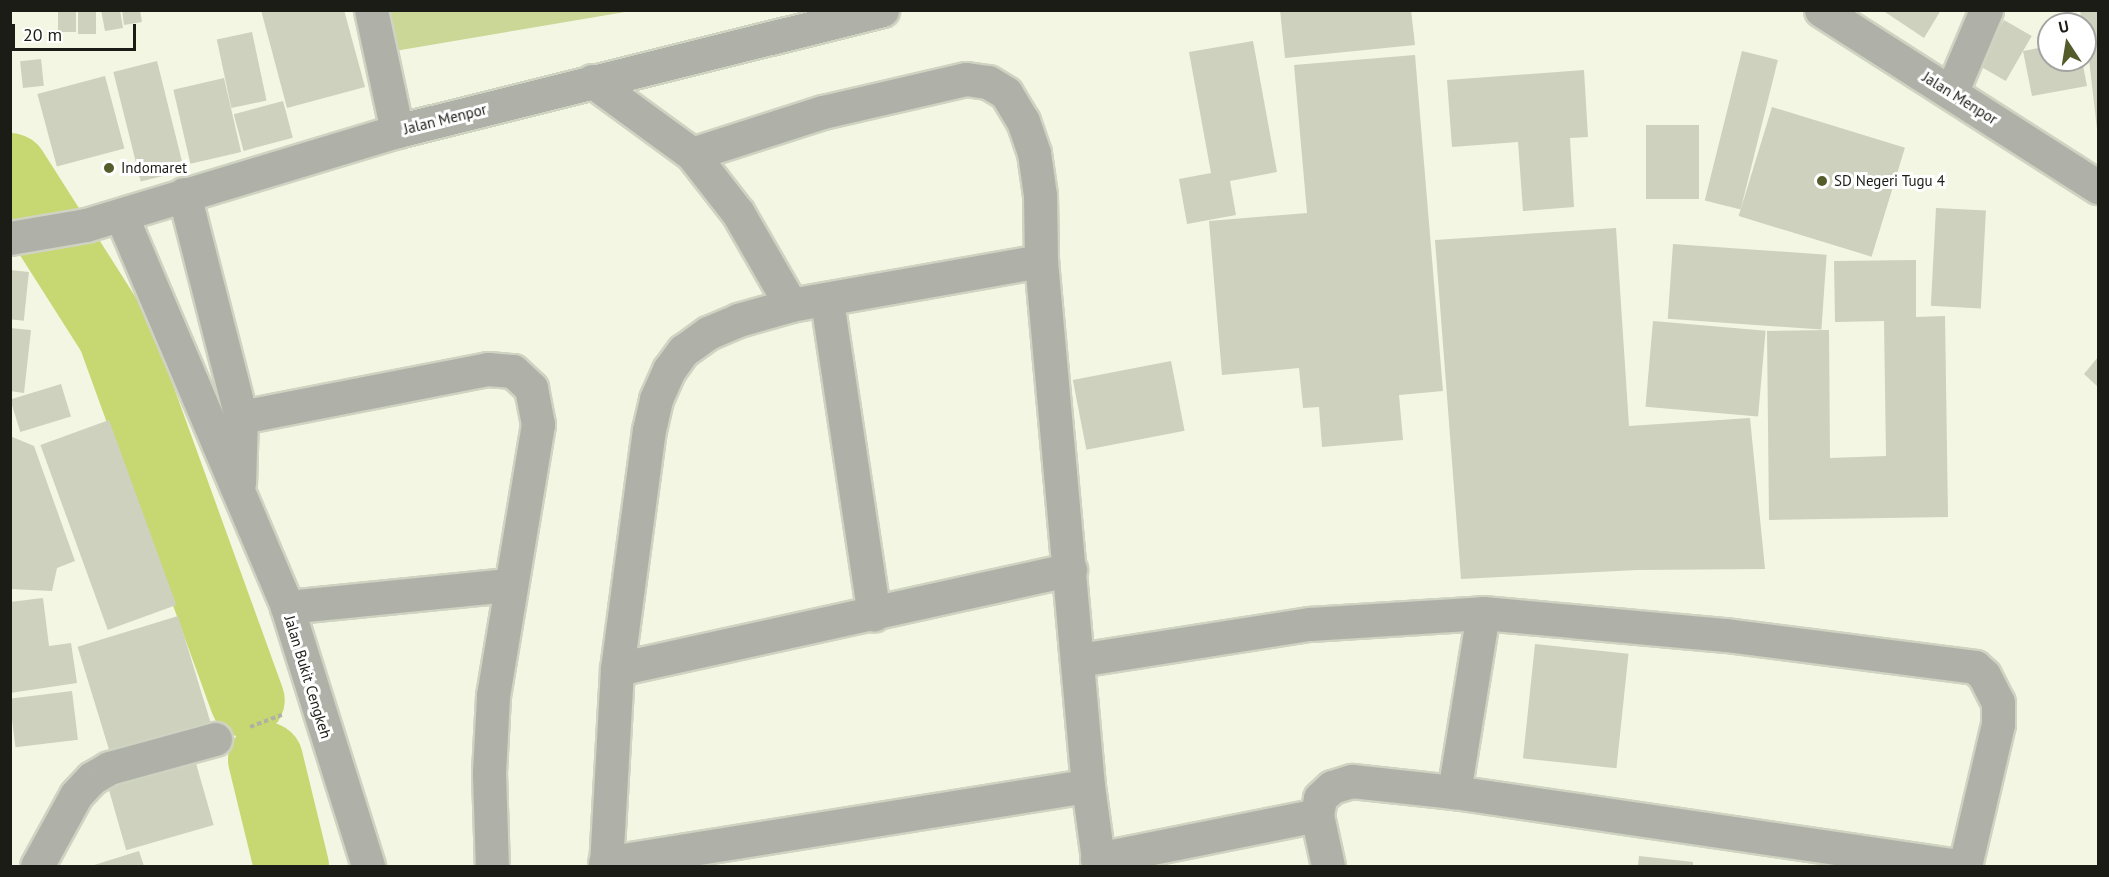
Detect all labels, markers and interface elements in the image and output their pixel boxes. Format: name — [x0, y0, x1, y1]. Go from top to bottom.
scale bar — [15, 12, 140, 50]
north arrow — [2037, 12, 2097, 72]
text: U — [2057, 16, 2071, 37]
text: 20 m — [23, 23, 62, 46]
street label: Jalan Menpor — [1919, 68, 2001, 128]
street label: Jalan Menpor — [402, 100, 488, 138]
place label: Indomaret — [121, 159, 187, 177]
marker: Indomaret — [102, 161, 116, 175]
place label: SD Negeri Tugu 4 — [1834, 172, 1945, 190]
marker: SD Negeri Tugu 4 — [1815, 174, 1829, 188]
street label: Jalan Bukit Cengkeh — [281, 613, 335, 741]

